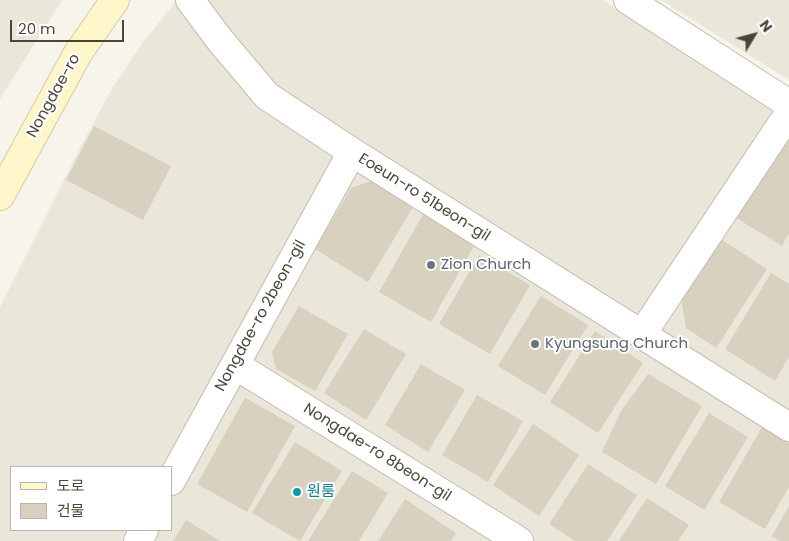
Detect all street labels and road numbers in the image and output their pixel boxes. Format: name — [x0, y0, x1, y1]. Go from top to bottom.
street label: Nongdae-ro — [24, 51, 84, 141]
street label: Eoeun-ro 51beon-gil — [355, 150, 493, 246]
street label: Nongdae-ro 2beon-gil — [212, 237, 310, 395]
street label: Nongdae-ro 8beon-gil — [300, 400, 454, 506]

